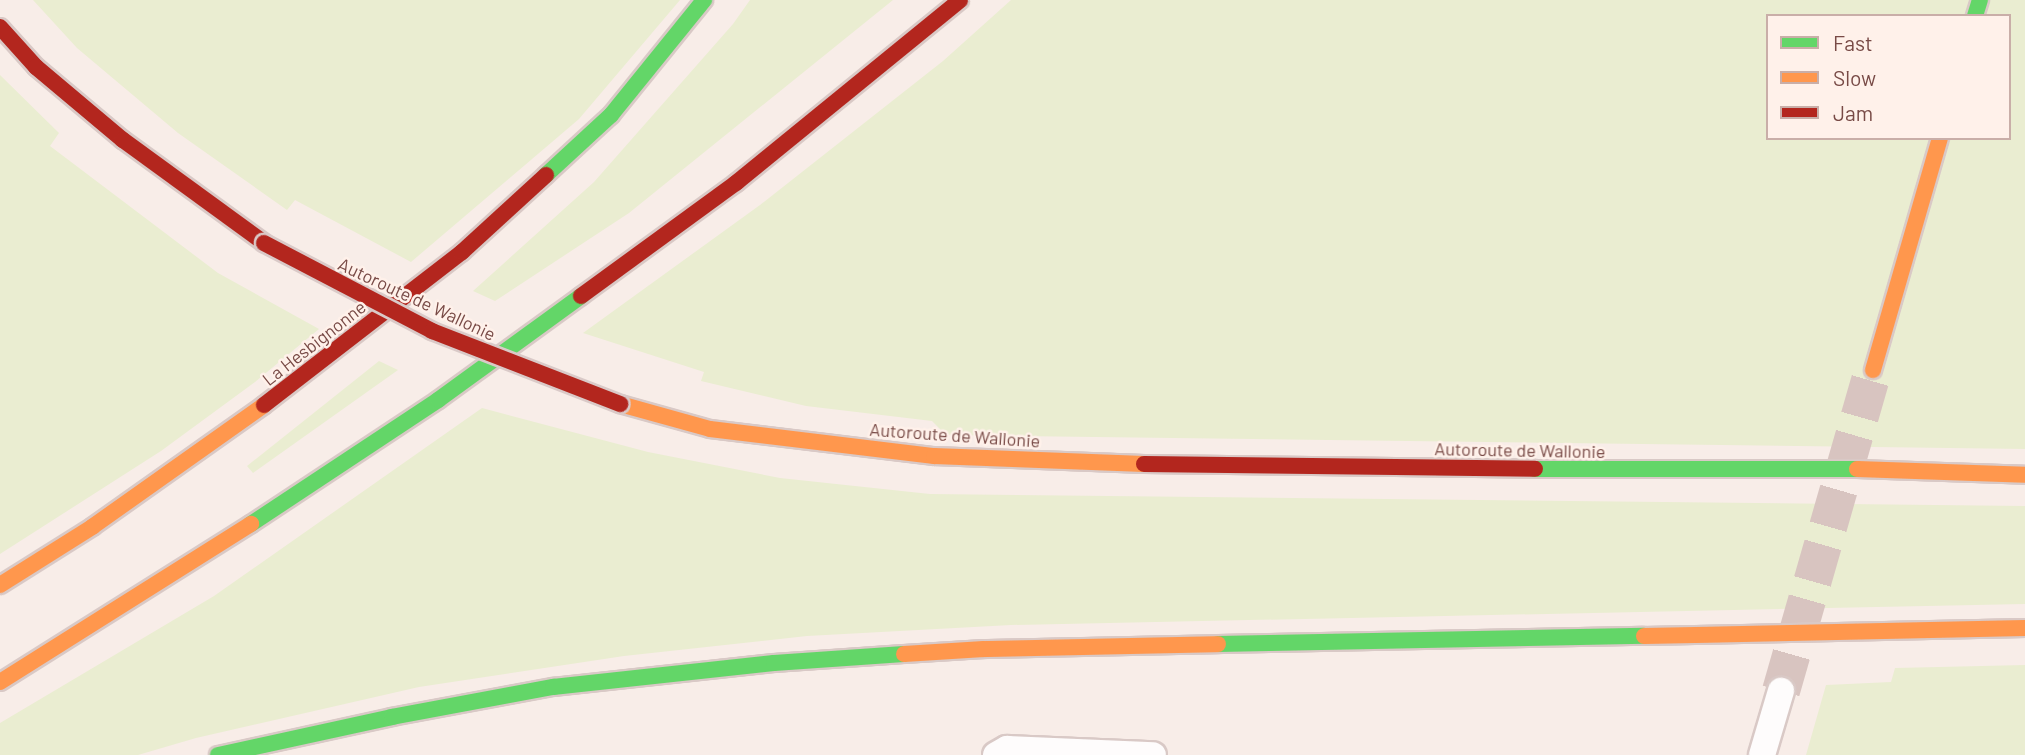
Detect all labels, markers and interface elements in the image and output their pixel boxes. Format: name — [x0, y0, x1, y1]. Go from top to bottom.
legend — [1766, 14, 2011, 140]
text: Fast — [1833, 30, 1873, 55]
text: Slow — [1833, 65, 1876, 90]
text: Jam — [1833, 100, 1873, 125]
street label: Autoroute de Wallonie — [335, 253, 499, 345]
street label: La Hesbignonne — [258, 296, 370, 390]
street label: Autoroute de Wallonie — [869, 418, 1041, 452]
street label: Autoroute de Wallonie — [1434, 438, 1606, 462]

